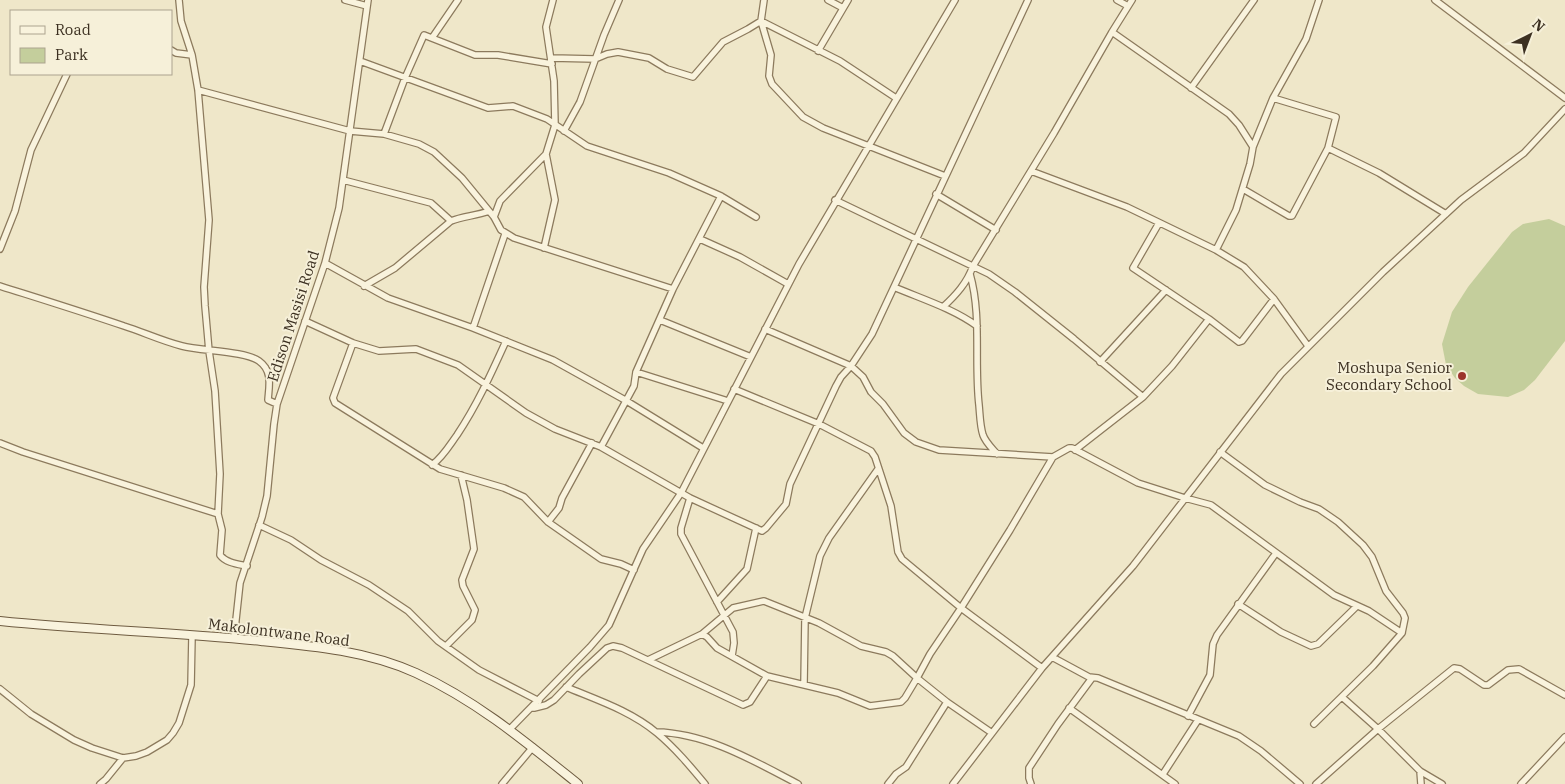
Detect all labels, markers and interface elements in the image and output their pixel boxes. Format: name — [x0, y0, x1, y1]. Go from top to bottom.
legend — [10, 10, 172, 75]
north arrow — [1505, 10, 1555, 60]
text: N — [1529, 15, 1549, 36]
text: Road — [55, 20, 91, 39]
text: Park — [55, 45, 88, 64]
street label: Edison Masisi Road — [263, 248, 323, 384]
place label: Moshupa Senior Secondary School — [1326, 358, 1452, 394]
marker: Moshupa Senior Secondary School — [1456, 370, 1468, 382]
street label: Makolontwane Road — [207, 614, 351, 650]

